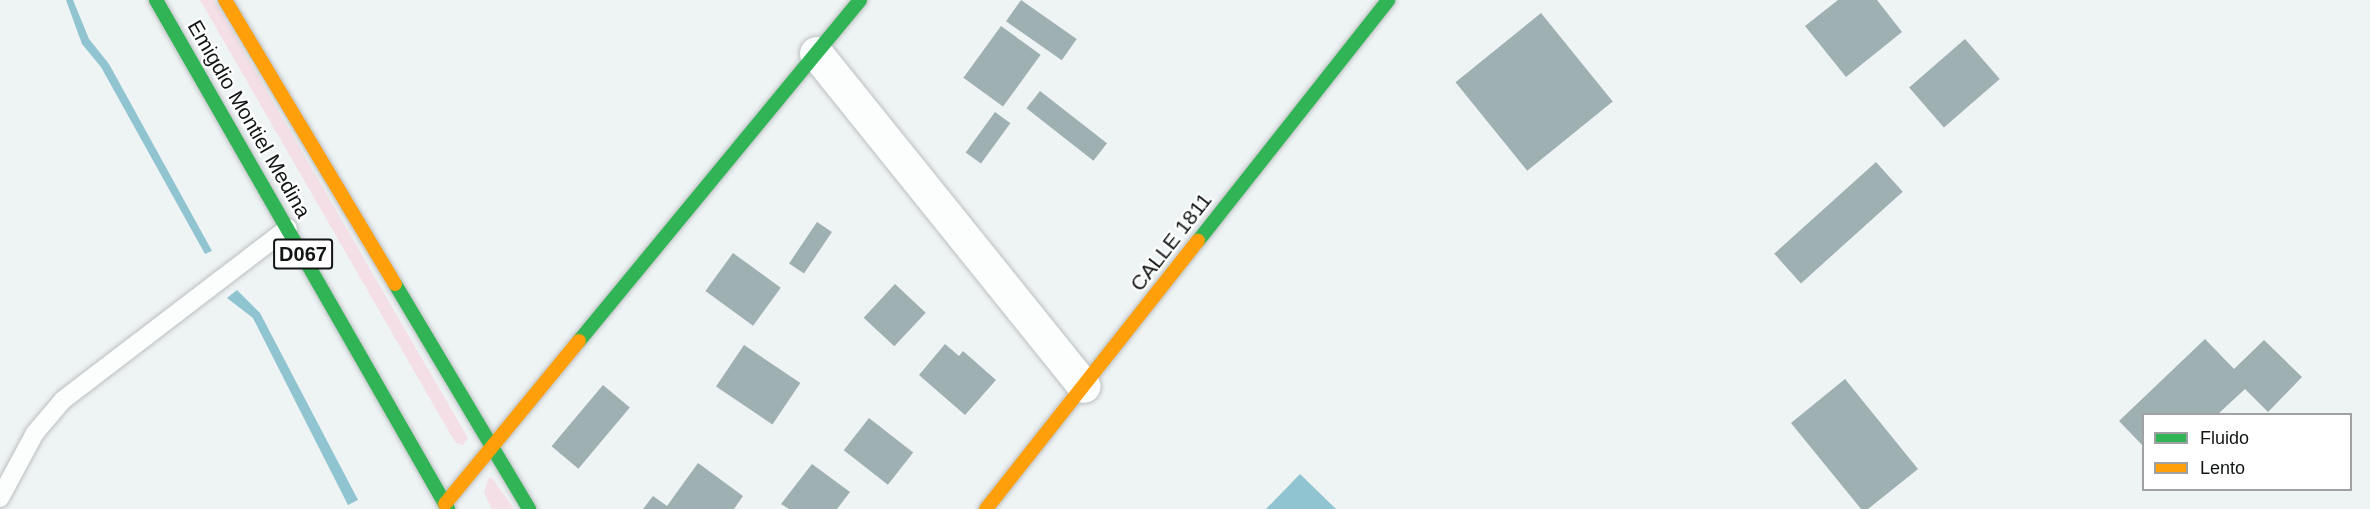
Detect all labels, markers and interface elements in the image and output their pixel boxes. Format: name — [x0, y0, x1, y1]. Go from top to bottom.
street label: Emigdio Montiel Medina — [182, 16, 316, 222]
street label: CALLE 1811 — [1125, 188, 1217, 296]
road number: D067 — [273, 237, 333, 271]
legend — [2142, 413, 2352, 491]
text: Fluido — [2200, 428, 2249, 448]
text: Lento — [2200, 458, 2245, 478]

